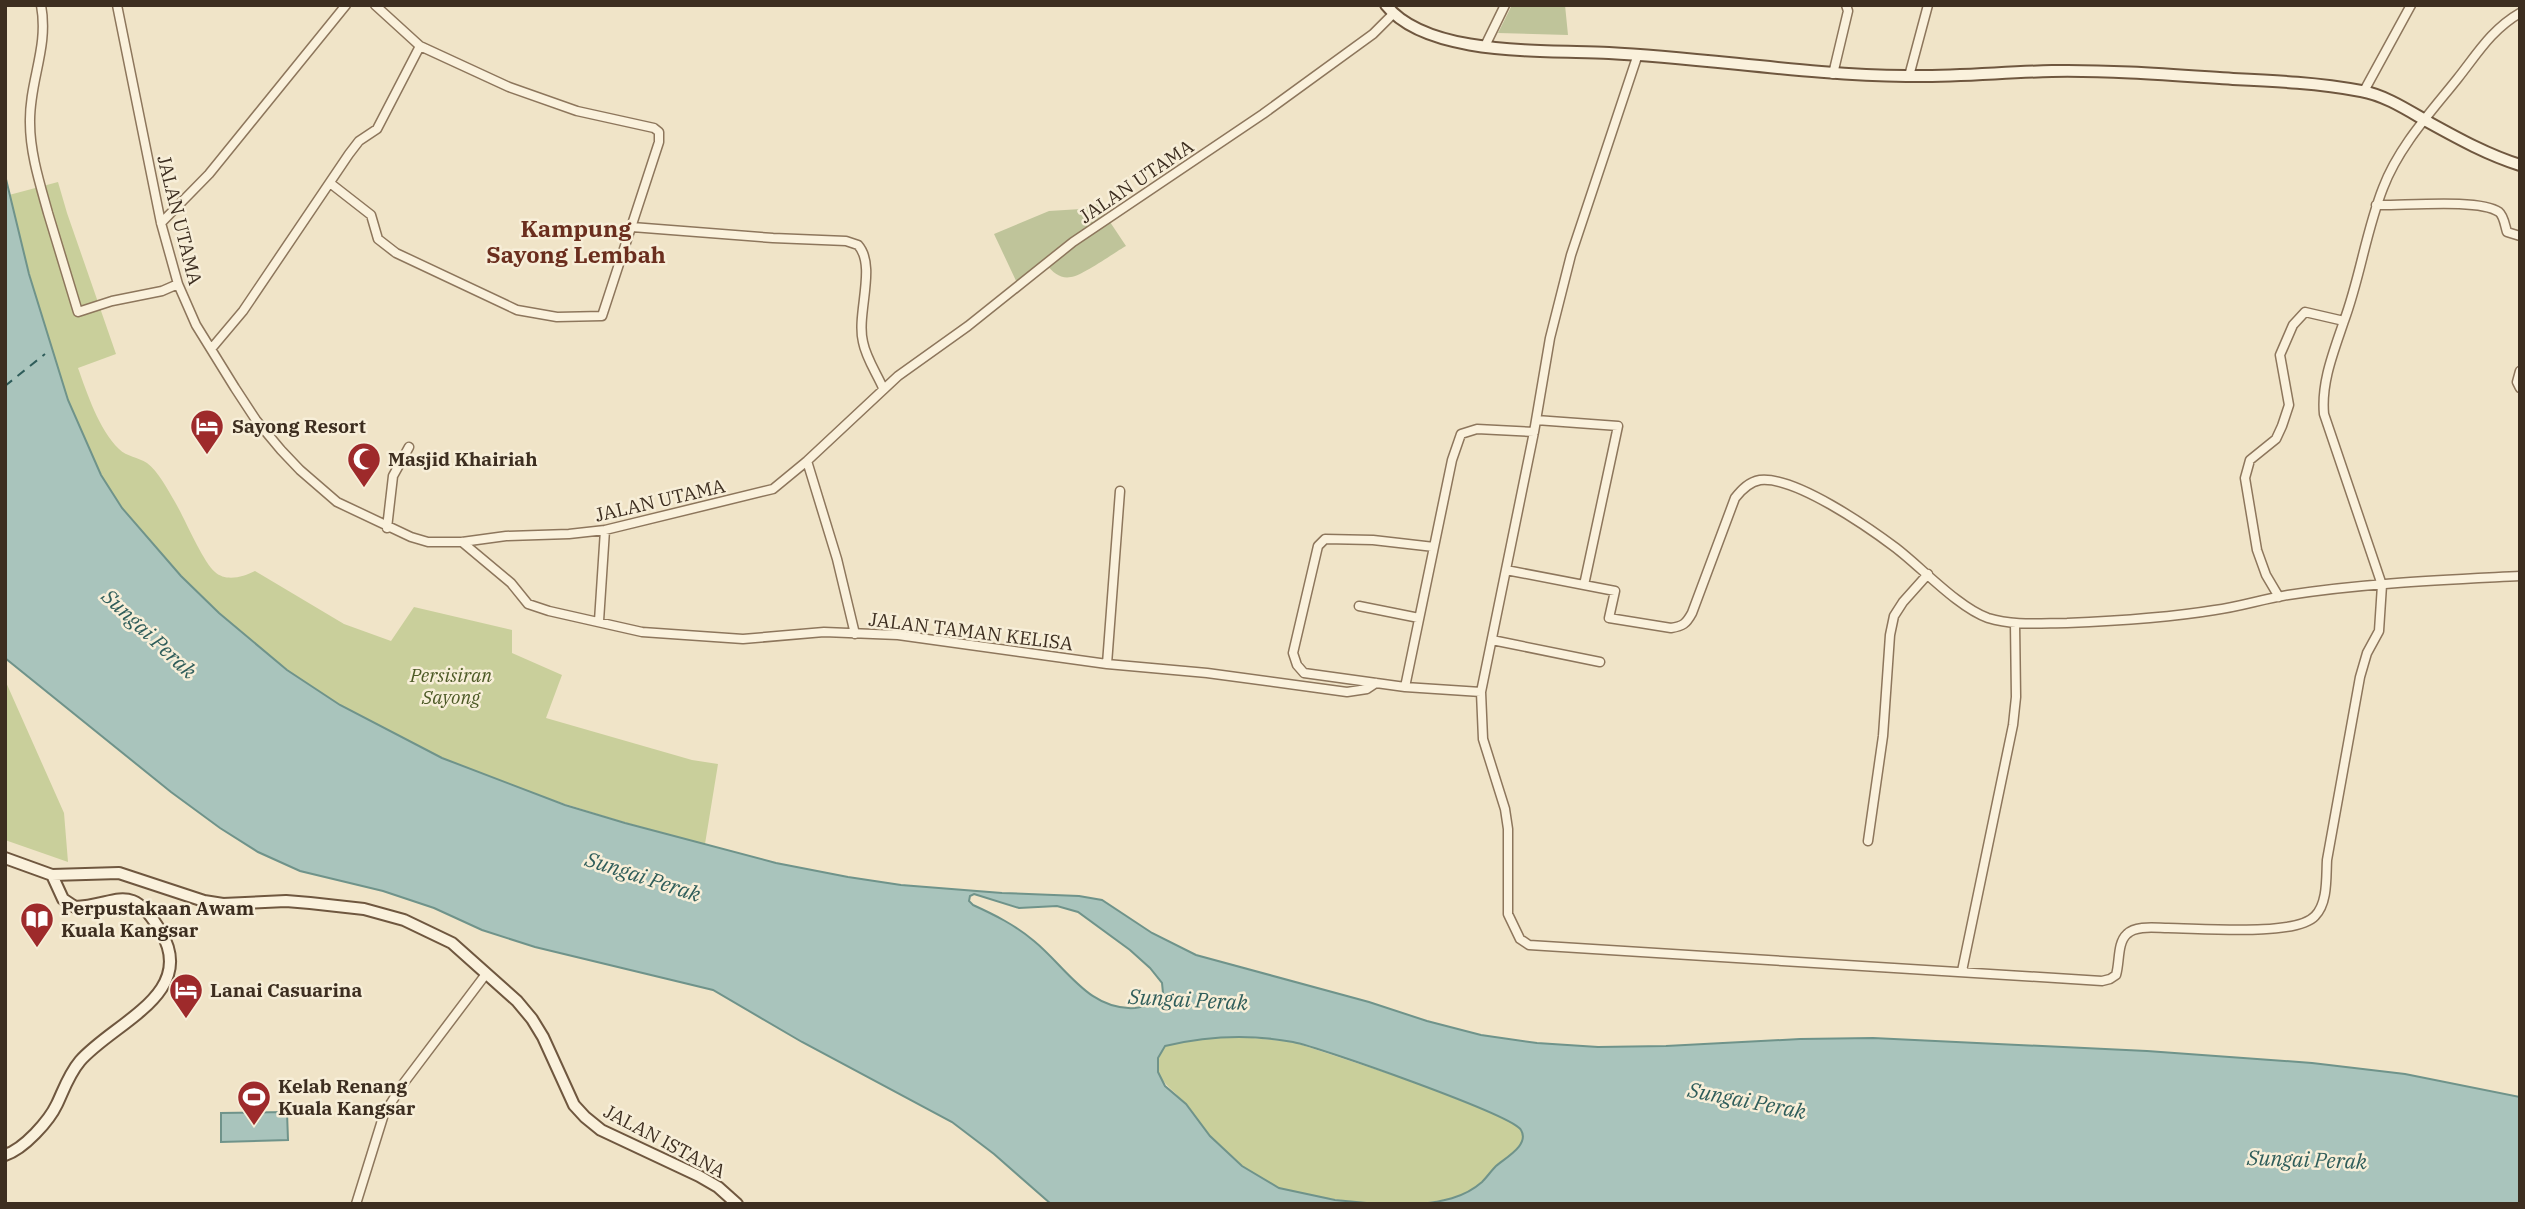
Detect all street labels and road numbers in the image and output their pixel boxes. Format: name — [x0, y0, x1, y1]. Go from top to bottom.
street label: JALAN UTAMA — [1074, 134, 1198, 228]
street label: JALAN UTAMA — [152, 153, 208, 287]
street label: JALAN UTAMA — [593, 473, 727, 527]
street label: JALAN TAMAN KELISA — [867, 607, 1075, 655]
street label: JALAN ISTANA — [600, 1099, 730, 1183]

